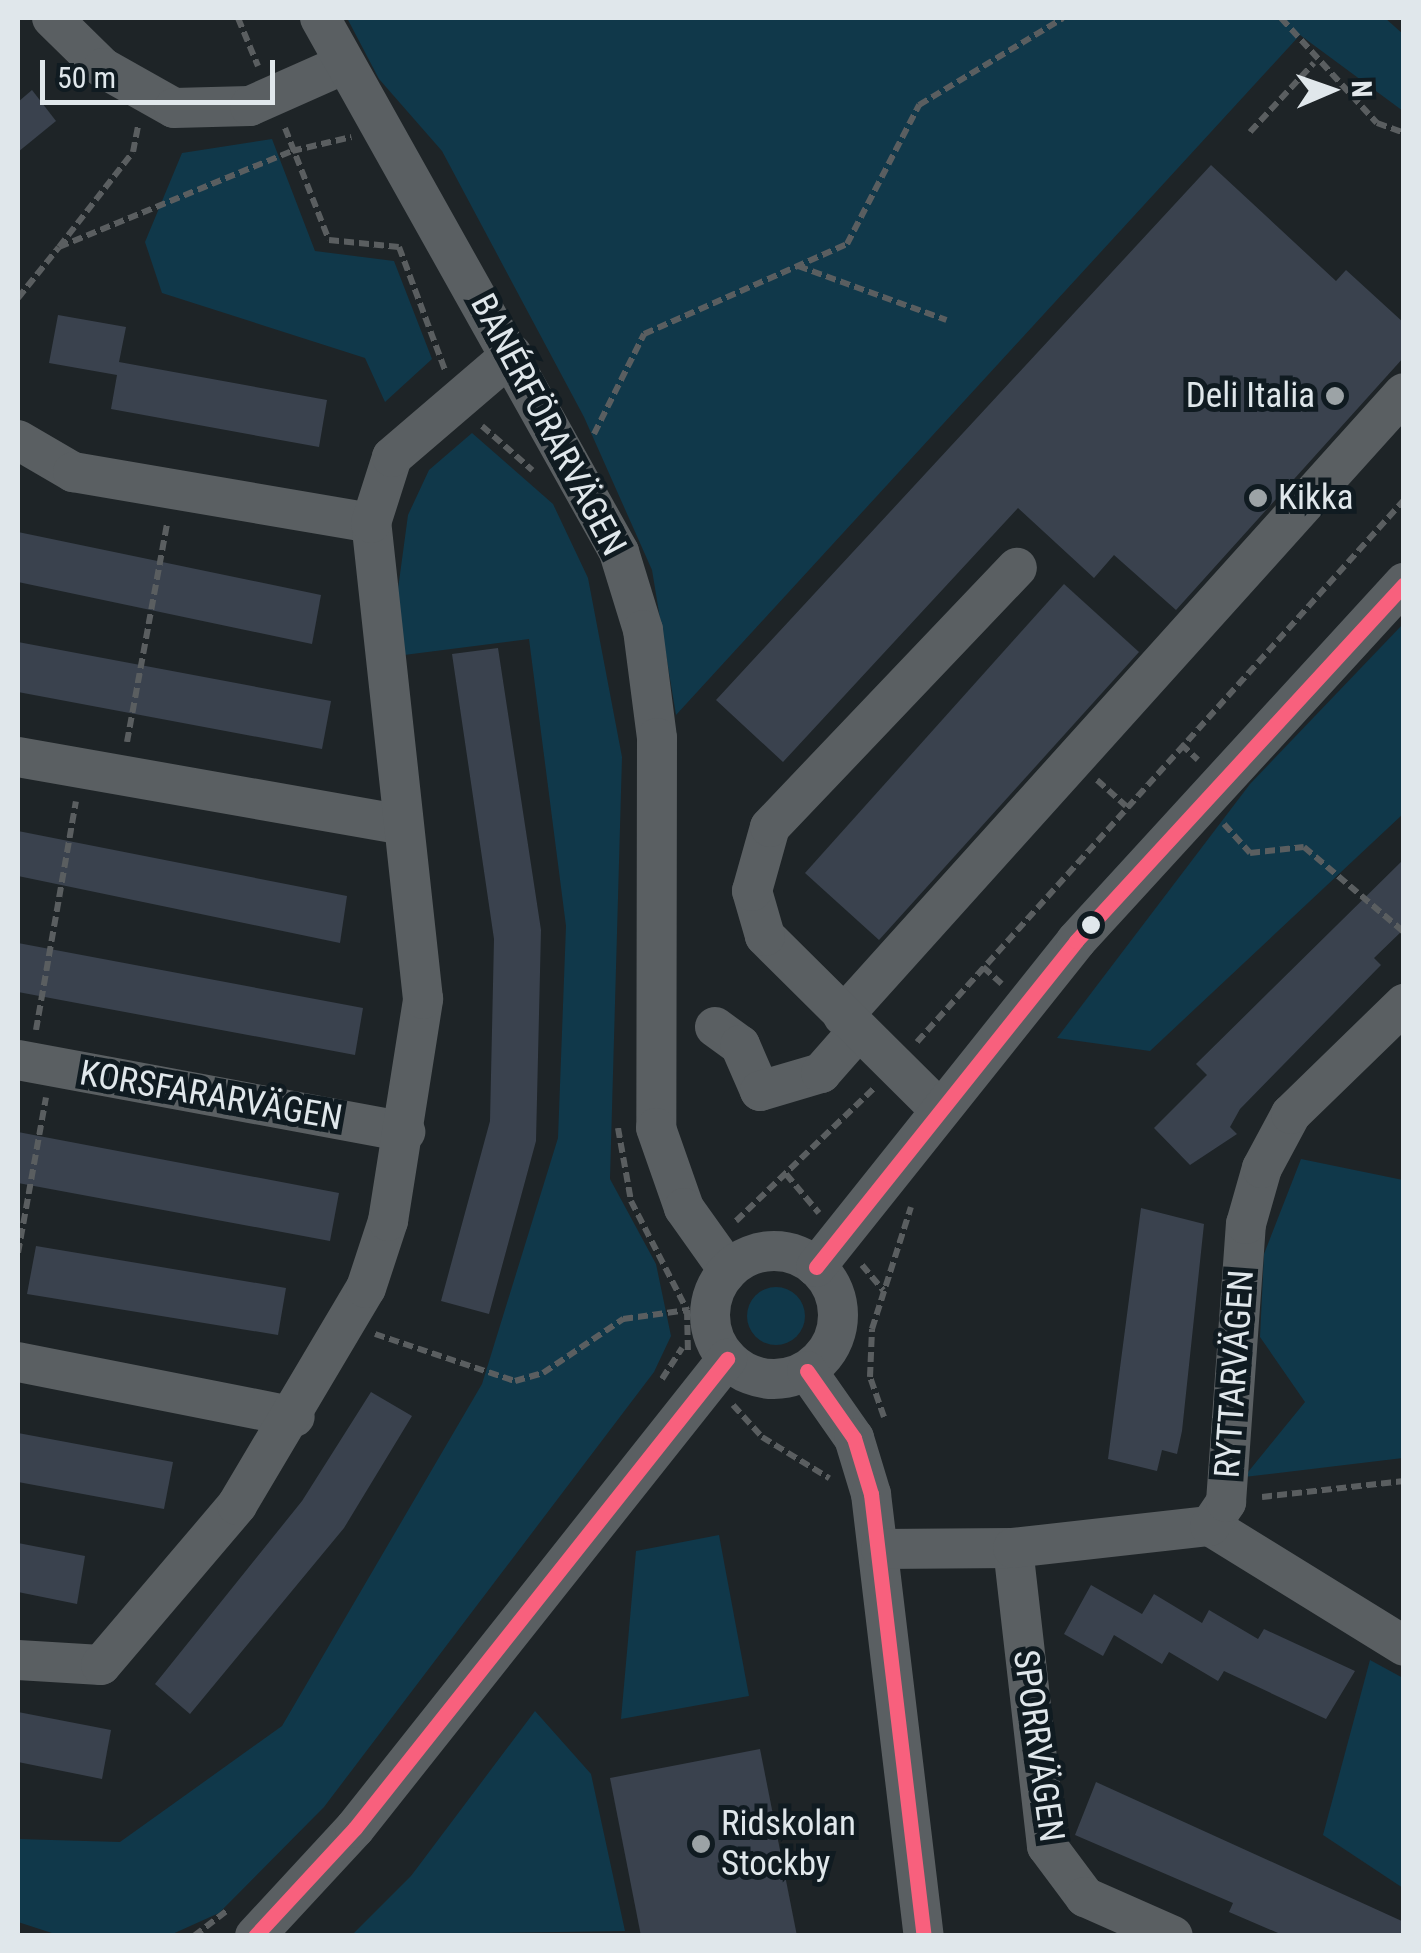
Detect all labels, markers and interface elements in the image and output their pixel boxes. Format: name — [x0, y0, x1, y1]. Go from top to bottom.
scale bar — [45, 40, 280, 102]
north arrow — [1281, 40, 1381, 140]
text: 50 m — [57, 60, 116, 95]
text: N — [1345, 80, 1378, 98]
street label: BANÉRFÖRARVÄGEN — [461, 287, 635, 563]
place label: Deli Italia — [1186, 375, 1315, 417]
marker: Deli Italia — [1324, 385, 1346, 407]
place label: Kikka — [1278, 477, 1353, 519]
marker: Kikka — [1247, 487, 1269, 509]
unlabelled marker — [1081, 915, 1101, 935]
street label: KORSFARARVÄGEN — [77, 1052, 345, 1140]
street label: RYTTARVÄGEN — [1207, 1269, 1263, 1479]
street label: SPORRVÄGEN — [1004, 1647, 1072, 1845]
place label: Ridskolan Stockby — [721, 1803, 856, 1885]
marker: Ridskolan Stockby — [690, 1833, 712, 1855]

